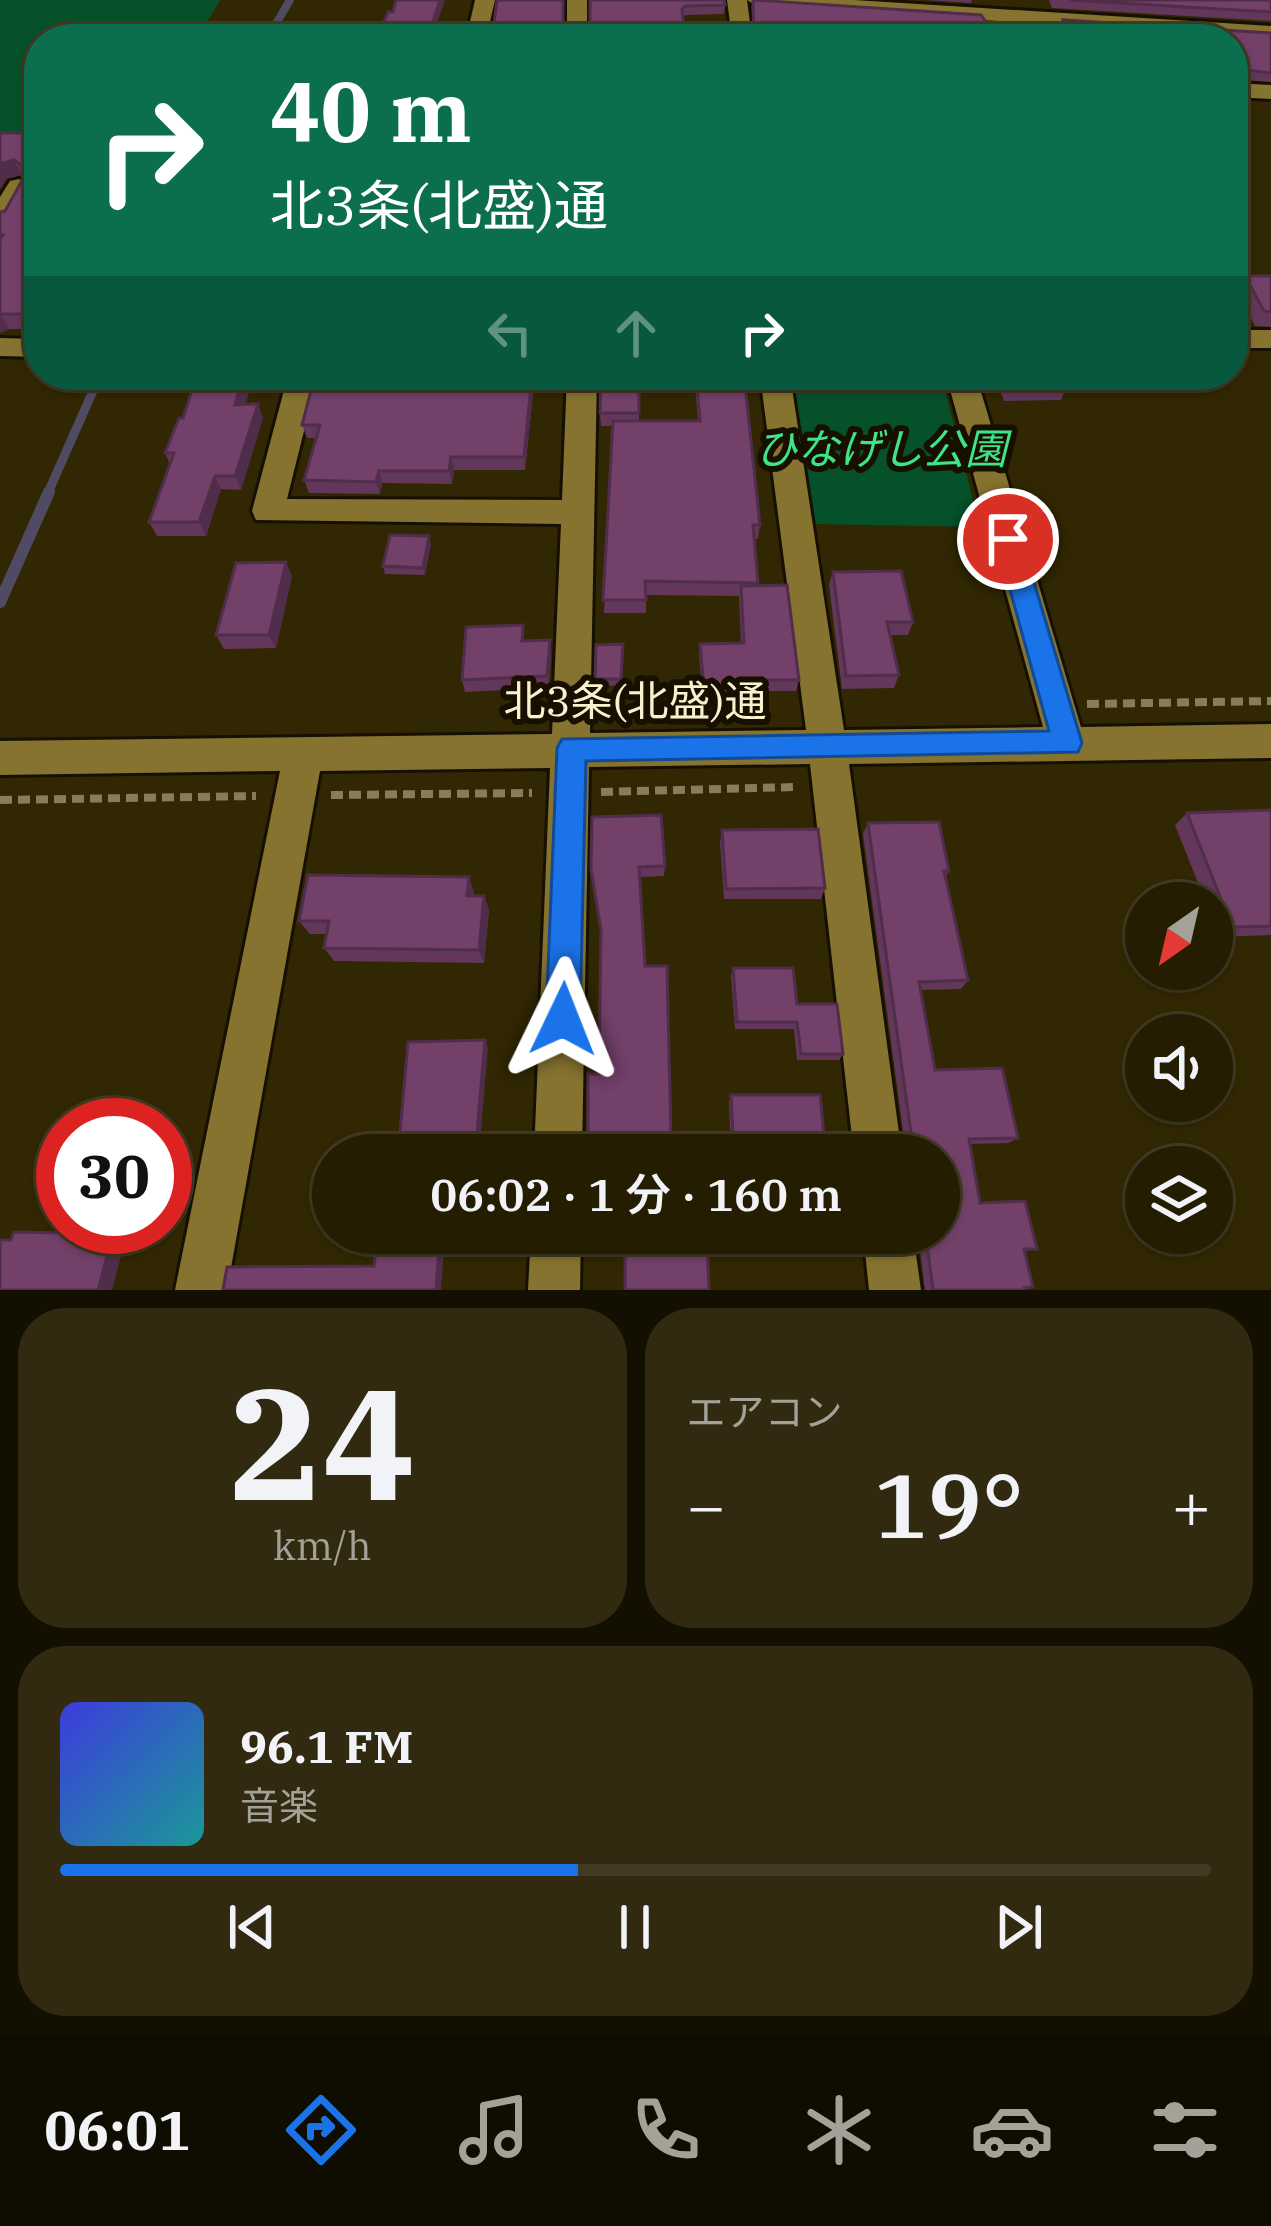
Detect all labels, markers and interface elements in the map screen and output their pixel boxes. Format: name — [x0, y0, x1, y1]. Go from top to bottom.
text: 40 m — [270, 56, 472, 165]
icon: right — [72, 72, 228, 228]
text: 北3条(北盛)通 — [270, 170, 608, 240]
icon: left — [477, 300, 543, 366]
icon: ahead — [603, 300, 669, 366]
icon: right — [729, 300, 795, 366]
park label: ひなげし公園 — [755, 421, 1012, 476]
pin — [957, 488, 1059, 590]
icon: arrive — [975, 506, 1041, 572]
street label: 北3条(北盛)通 — [504, 673, 766, 728]
north arrow — [1125, 882, 1233, 990]
map controls — [1125, 882, 1233, 1254]
position arrow — [500, 956, 626, 1082]
button: sound — [1125, 1014, 1233, 1122]
speed limit sign: 30 — [36, 1098, 192, 1254]
button: layers — [1125, 1146, 1233, 1254]
text: 06:02 · 1 分 · 160 m — [430, 1165, 842, 1223]
text: 24 — [229, 1340, 416, 1543]
text: エアコン — [687, 1386, 843, 1437]
text: 19° — [874, 1446, 1024, 1563]
text: − — [687, 1462, 726, 1548]
text: + — [1171, 1462, 1211, 1548]
text: km/h — [273, 1520, 372, 1571]
text: 96.1 FM — [240, 1717, 413, 1775]
text: 音楽 — [240, 1780, 318, 1831]
icon: previous — [219, 1894, 285, 1960]
icon: pause — [602, 1894, 668, 1960]
icon: next — [986, 1894, 1052, 1960]
icon: directions — [279, 2088, 363, 2172]
icon: music — [452, 2088, 536, 2172]
icon: phone — [624, 2088, 708, 2172]
icon: climate — [797, 2088, 881, 2172]
icon: car — [970, 2088, 1054, 2172]
icon: filters — [1143, 2088, 1227, 2172]
text: 06:01 — [44, 2095, 190, 2165]

